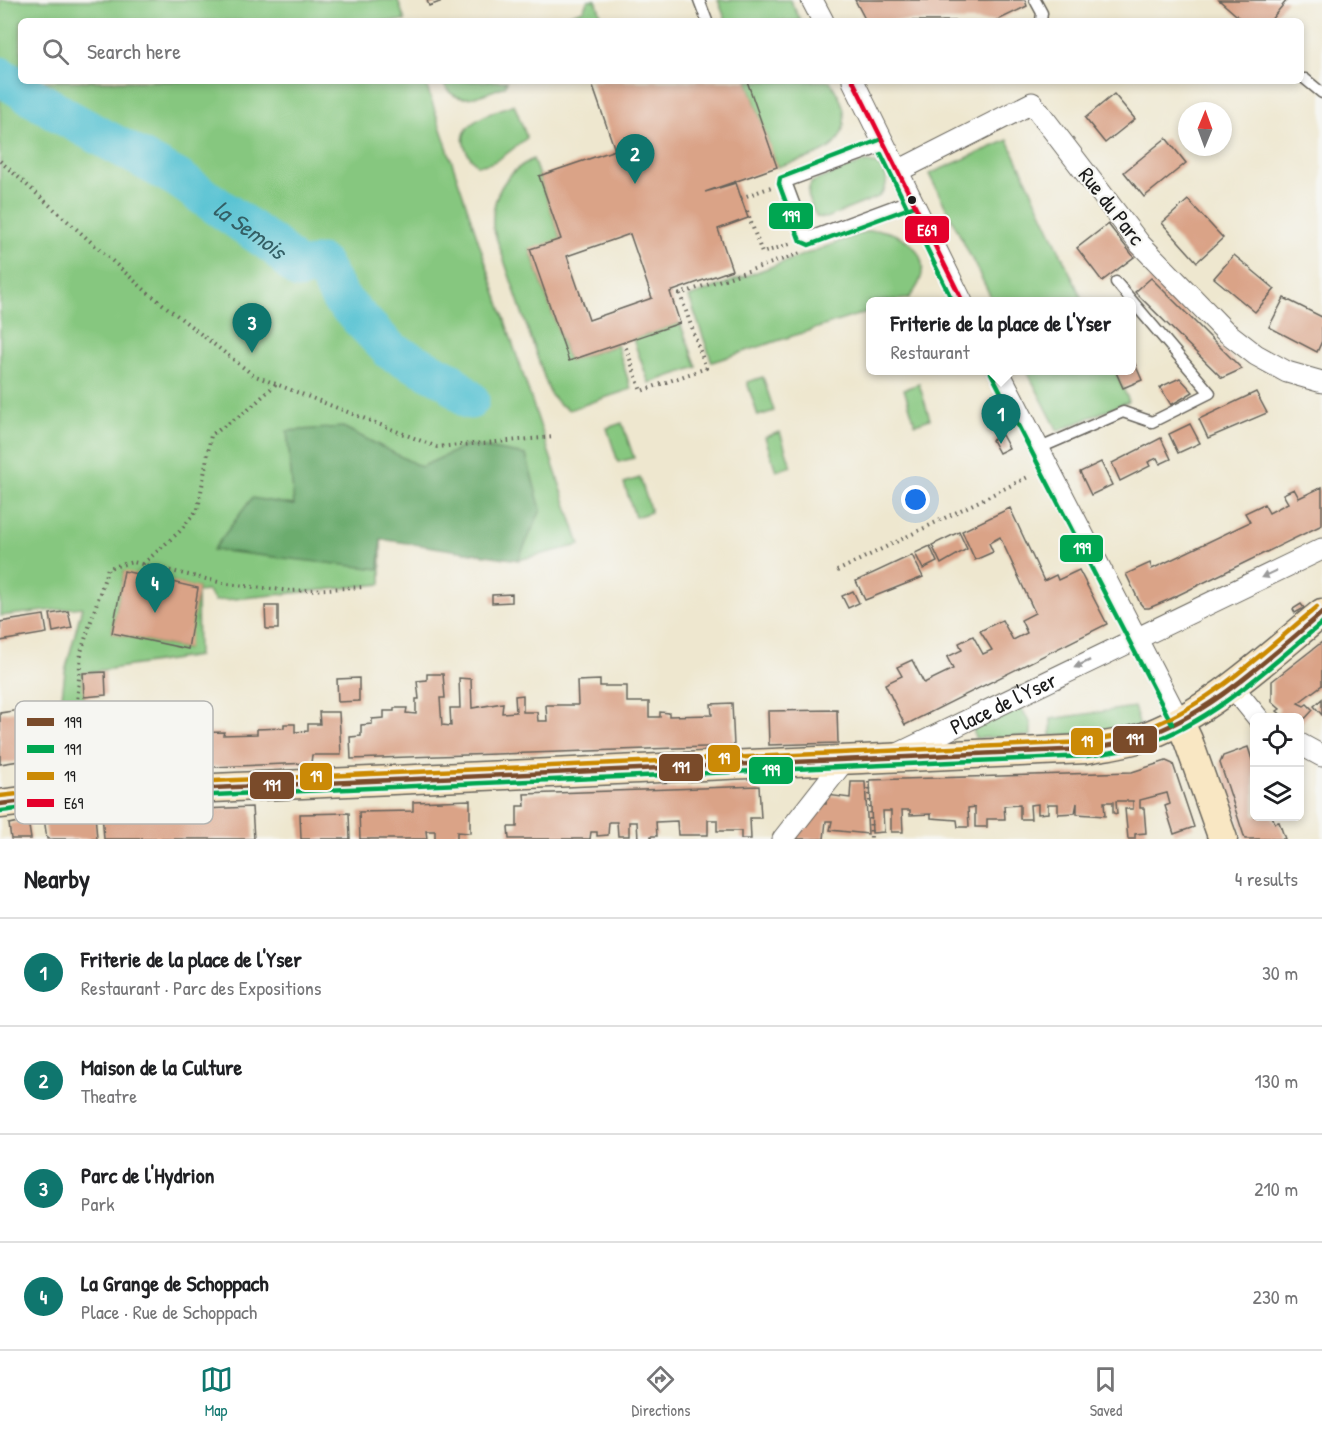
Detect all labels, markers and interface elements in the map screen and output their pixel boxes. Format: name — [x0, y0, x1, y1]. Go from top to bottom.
search box — [18, 18, 1304, 84]
icon: search — [39, 35, 72, 68]
text: Search here — [87, 36, 181, 66]
north arrow — [1178, 102, 1232, 156]
pin: 2 — [616, 134, 654, 184]
street label: Rue du Parc — [1072, 161, 1152, 252]
water label: la Semois — [207, 193, 297, 268]
unlabelled marker — [906, 194, 918, 206]
line badge: 199 — [768, 202, 814, 230]
text: 199 — [782, 205, 800, 227]
line badge: E69 — [904, 215, 950, 244]
text: E69 — [917, 219, 937, 241]
popup — [866, 297, 1136, 375]
pin: 3 — [232, 304, 272, 353]
text: Friterie de la place de l'Yser — [891, 308, 1111, 338]
text: Restaurant — [891, 338, 970, 365]
pin: 1 — [982, 394, 1020, 444]
your location — [901, 485, 930, 514]
line badge: 199 — [1059, 534, 1104, 563]
text: 199 — [1073, 537, 1091, 559]
pin: 4 — [136, 564, 174, 613]
one-way arrow — [1261, 570, 1278, 579]
one-way arrow — [1073, 659, 1090, 669]
street label: Place de l'Yser — [945, 664, 1062, 742]
legend — [15, 701, 213, 824]
text: 199 — [64, 711, 82, 733]
map controls — [1250, 713, 1304, 821]
button: locate — [1250, 713, 1304, 767]
line badge: 191 — [1112, 725, 1158, 754]
line badge: 19 — [1070, 727, 1104, 756]
text: 191 — [1126, 728, 1144, 750]
text: 19 — [1081, 730, 1093, 752]
text: 191 — [64, 738, 82, 760]
line badge: 19 — [707, 744, 741, 773]
text: 19 — [718, 747, 730, 769]
line badge: 191 — [658, 753, 704, 782]
text: 191 — [672, 756, 690, 778]
line badge: 199 — [748, 756, 794, 785]
text: 199 — [762, 759, 780, 781]
line badge: 19 — [299, 762, 333, 791]
text: 19 — [64, 765, 76, 787]
text: 19 — [310, 765, 322, 787]
button: layers — [1250, 767, 1304, 821]
line badge: 191 — [249, 771, 295, 800]
text: 191 — [263, 774, 281, 796]
text: E69 — [64, 792, 83, 814]
text: Nearby — [24, 861, 90, 896]
text: 4 results — [1235, 865, 1298, 892]
text: Friterie de la place de l'Yser — [81, 944, 302, 974]
text: 1 — [40, 959, 47, 986]
text: 30 m — [1262, 959, 1298, 986]
text: Restaurant · Parc des Expositions — [81, 974, 321, 1001]
text: Maison de la Culture — [81, 1052, 242, 1082]
text: 2 — [39, 1067, 48, 1094]
text: 130 m — [1255, 1067, 1298, 1094]
text: Theatre — [81, 1082, 137, 1109]
text: Parc de l'Hydrion — [81, 1160, 215, 1190]
text: 3 — [39, 1175, 48, 1202]
text: 210 m — [1254, 1175, 1298, 1202]
text: Park — [81, 1190, 114, 1217]
text: La Grange de Schoppach — [81, 1268, 268, 1298]
text: 4 — [40, 1283, 47, 1310]
text: 230 m — [1253, 1283, 1298, 1310]
text: Place · Rue de Schoppach — [81, 1298, 257, 1325]
tab: Map — [200, 1363, 233, 1421]
tab: Directions — [632, 1363, 690, 1421]
tab: Saved — [1089, 1363, 1122, 1421]

